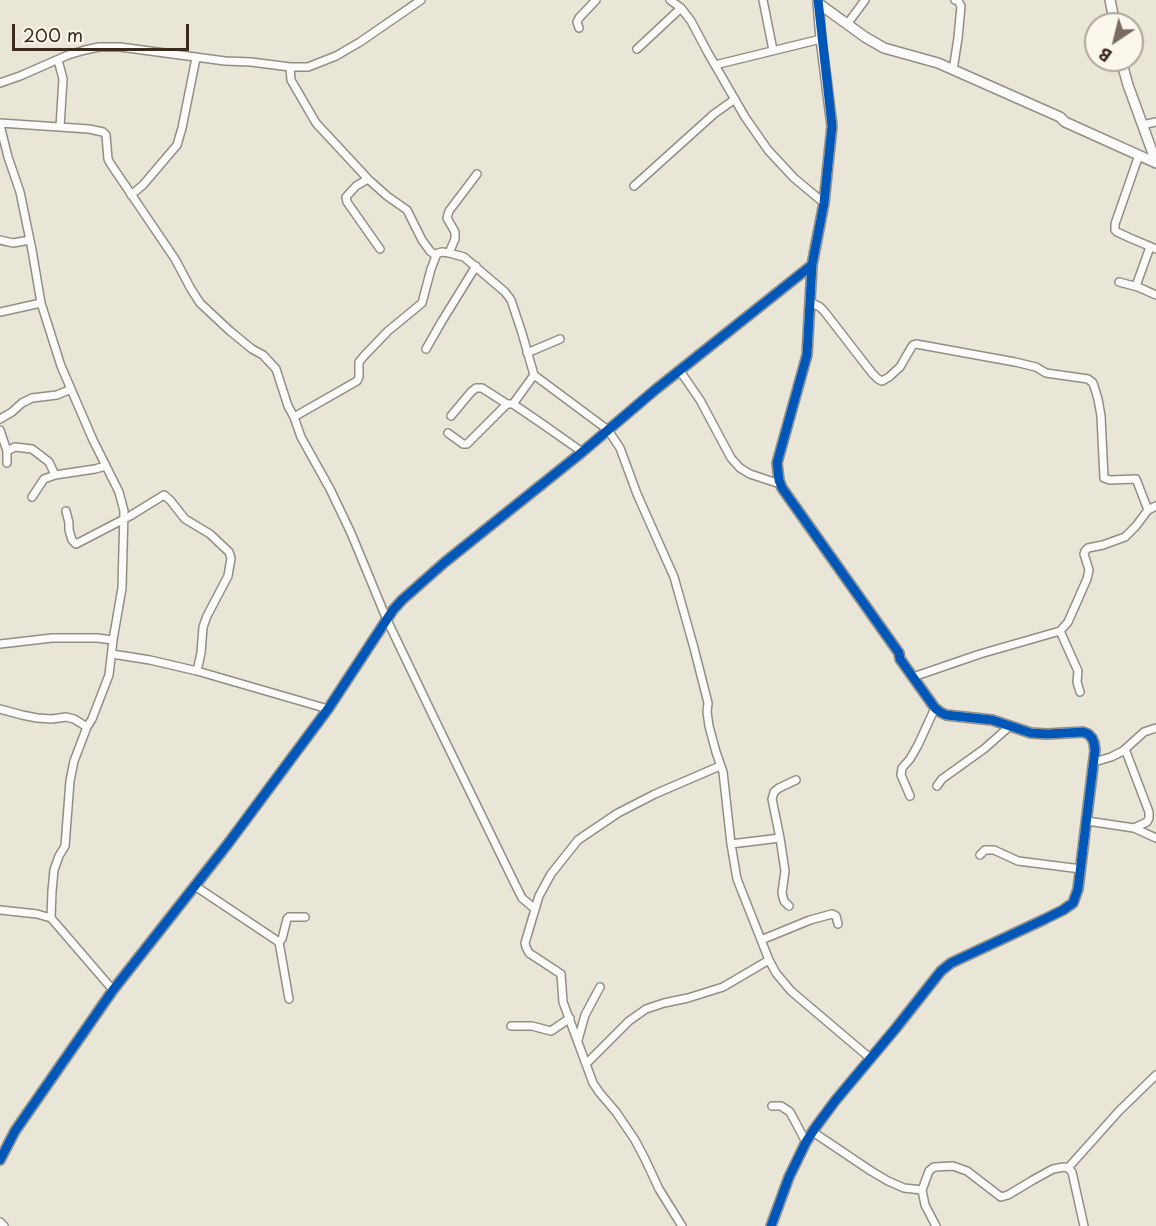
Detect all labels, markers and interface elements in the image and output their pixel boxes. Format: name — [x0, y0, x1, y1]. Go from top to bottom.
scale bar — [15, 12, 192, 50]
north arrow — [1084, 12, 1144, 72]
text: 200 m — [23, 21, 83, 48]
text: B — [1093, 42, 1116, 68]

